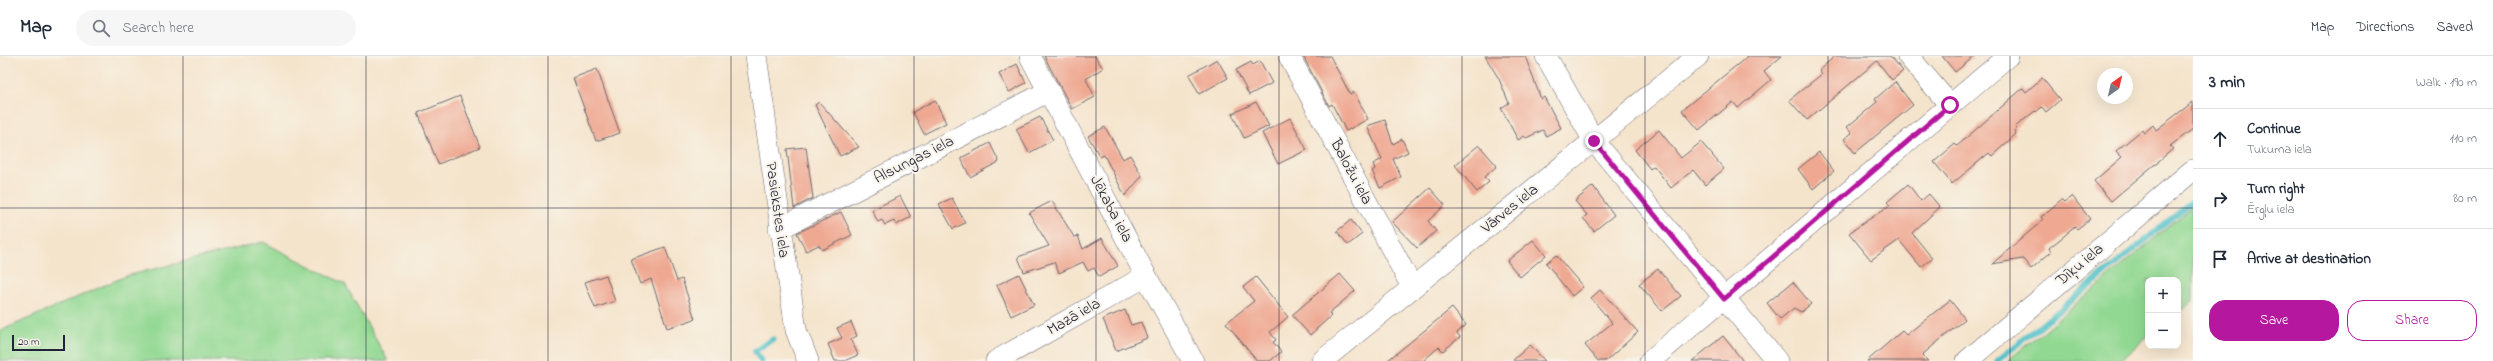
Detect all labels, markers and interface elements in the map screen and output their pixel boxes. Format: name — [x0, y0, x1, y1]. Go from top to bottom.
search box — [76, 10, 356, 46]
text: Map — [20, 14, 52, 41]
icon: search — [90, 17, 112, 39]
text: Search here — [122, 17, 194, 39]
text: Map — [2311, 17, 2334, 38]
text: Directions — [2356, 17, 2414, 38]
text: Saved — [2436, 17, 2473, 38]
north arrow — [2097, 68, 2133, 104]
text: 3 min — [2209, 70, 2245, 95]
text: Walk · 190 m — [2416, 73, 2477, 92]
route start — [1941, 96, 1959, 114]
text: Continue — [2247, 118, 2301, 140]
icon: ahead — [2209, 128, 2231, 150]
text: 110 m — [2450, 129, 2477, 148]
street label: Alsungas iela — [870, 130, 958, 190]
route end — [1585, 132, 1603, 150]
street label: Baložu iela — [1323, 134, 1378, 209]
text: Tukuma iela — [2247, 140, 2312, 159]
street label: Pasiekstes iela — [758, 161, 796, 259]
street label: Jēkaba iela — [1083, 171, 1139, 247]
street label: Vārves iela — [1475, 178, 1544, 240]
text: Turn right — [2247, 178, 2305, 200]
icon: right — [2209, 188, 2231, 210]
text: 80 m — [2453, 189, 2477, 208]
text: Ērgļu iela — [2247, 200, 2294, 219]
street label: Dīķu iela — [2050, 238, 2109, 293]
icon: arrive — [2209, 248, 2231, 270]
text: Arrive at destination — [2247, 248, 2371, 270]
map controls — [2145, 277, 2181, 349]
button: + — [2145, 277, 2181, 313]
street label: Mazā iela — [1043, 292, 1105, 342]
button: Save — [2209, 300, 2339, 341]
button: Share — [2347, 300, 2477, 341]
button: − — [2145, 313, 2181, 349]
scale bar — [12, 333, 65, 352]
text: 20 m — [18, 334, 40, 350]

